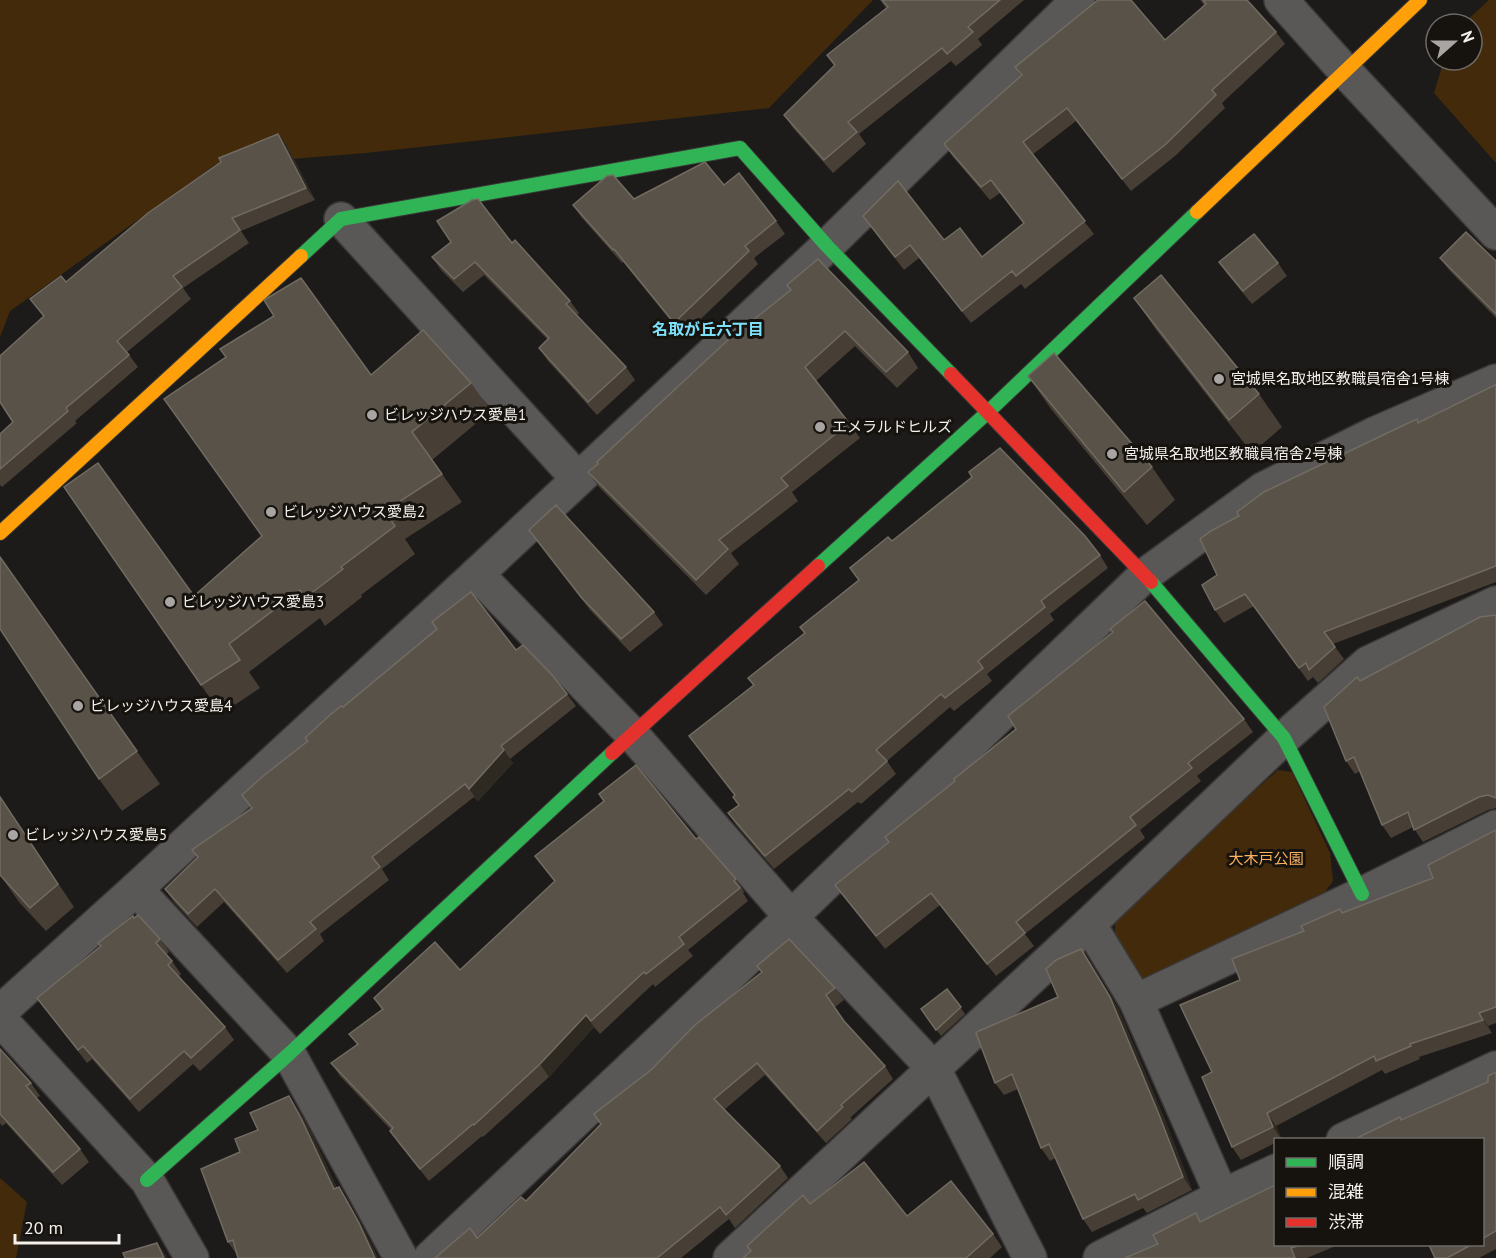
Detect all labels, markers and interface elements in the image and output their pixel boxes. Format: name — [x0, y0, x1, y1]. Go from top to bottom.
north arrow — [1424, 12, 1484, 72]
text: N — [1457, 28, 1479, 45]
district label: 名取が丘六丁目 — [652, 319, 764, 339]
place label: 宮城県名取地区教職員宿舎1号棟 — [1231, 369, 1449, 388]
marker: 宮城県名取地区教職員宿舎1号棟 — [1212, 372, 1226, 386]
place label: ビレッジハウス愛島1 — [384, 405, 526, 424]
marker: ビレッジハウス愛島1 — [365, 408, 379, 422]
place label: エメラルドヒルズ — [832, 417, 952, 436]
marker: エメラルドヒルズ — [813, 420, 827, 434]
place label: 宮城県名取地区教職員宿舎2号棟 — [1124, 444, 1342, 463]
marker: 宮城県名取地区教職員宿舎2号棟 — [1105, 447, 1119, 461]
place label: ビレッジハウス愛島2 — [283, 502, 425, 521]
marker: ビレッジハウス愛島2 — [264, 505, 278, 519]
place label: ビレッジハウス愛島3 — [182, 592, 324, 611]
marker: ビレッジハウス愛島3 — [163, 595, 177, 609]
place label: ビレッジハウス愛島4 — [90, 696, 232, 715]
marker: ビレッジハウス愛島4 — [71, 699, 85, 713]
place label: ビレッジハウス愛島5 — [25, 825, 167, 844]
marker: ビレッジハウス愛島5 — [6, 828, 20, 842]
park label: 大木戸公園 — [1228, 849, 1304, 868]
legend — [1274, 1138, 1484, 1246]
text: 順調 — [1328, 1150, 1364, 1173]
text: 混雑 — [1328, 1180, 1364, 1203]
scale bar — [15, 1207, 118, 1245]
text: 渋滞 — [1328, 1210, 1364, 1233]
text: 20 m — [24, 1216, 63, 1239]

